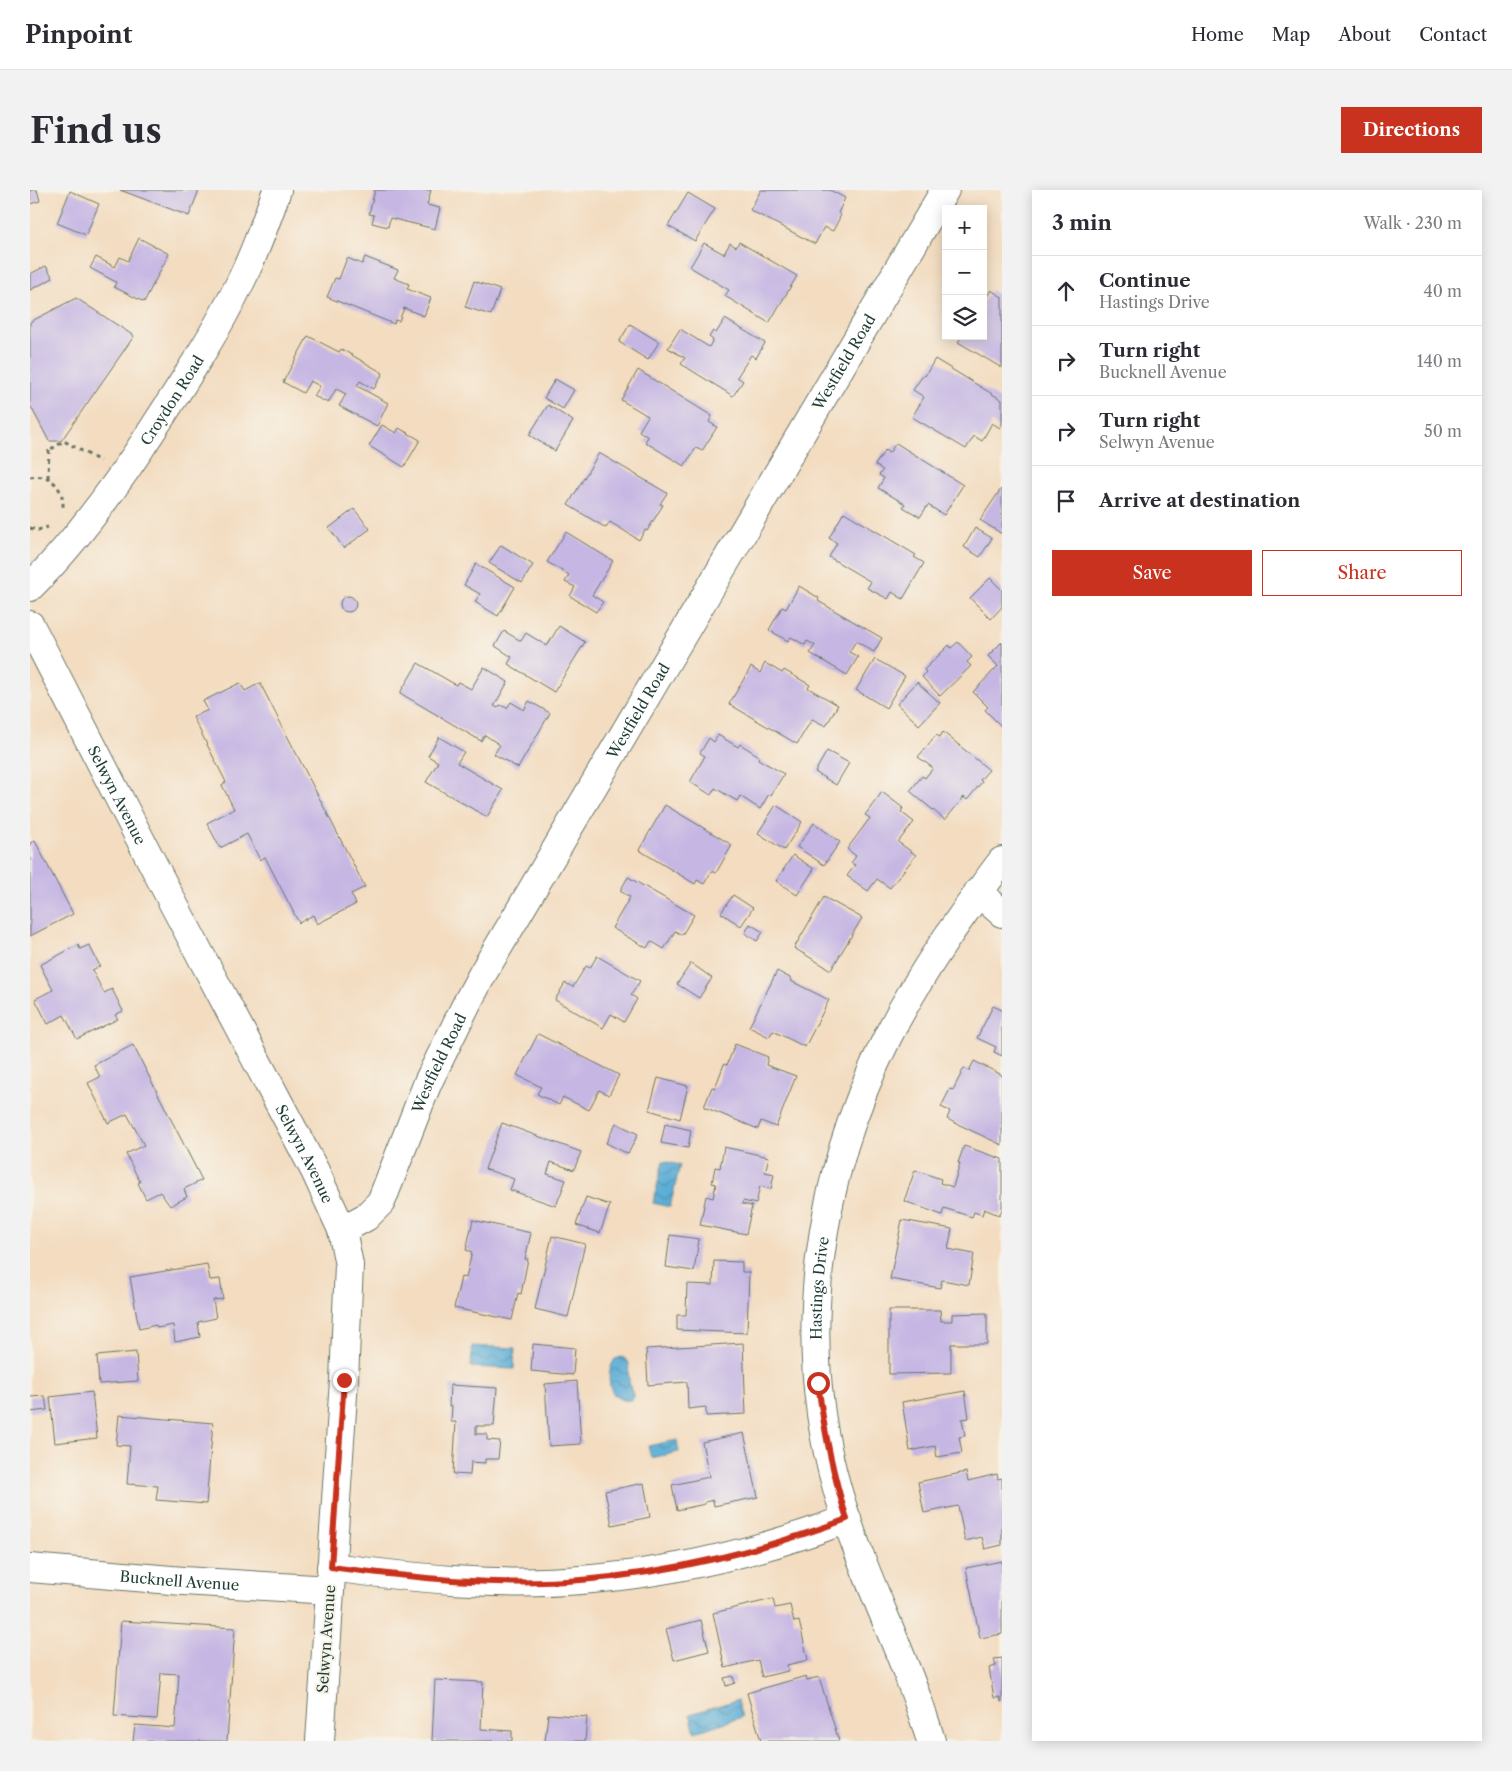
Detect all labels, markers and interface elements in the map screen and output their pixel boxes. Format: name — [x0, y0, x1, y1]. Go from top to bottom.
text: Pinpoint — [25, 20, 132, 49]
text: Home — [1191, 24, 1244, 46]
text: Map — [1272, 24, 1310, 46]
text: About — [1338, 24, 1391, 46]
text: Contact — [1419, 24, 1487, 46]
button: Directions — [1341, 107, 1482, 153]
text: Find us — [30, 109, 162, 152]
map controls — [942, 205, 987, 340]
button: + — [942, 205, 987, 250]
text: 3 min — [1052, 210, 1112, 235]
text: Walk · 230 m — [1363, 213, 1462, 233]
button: − — [942, 250, 987, 295]
text: Continue — [1099, 269, 1191, 292]
icon: ahead — [1052, 277, 1080, 305]
text: 40 m — [1423, 281, 1462, 301]
text: Hastings Drive — [1099, 292, 1210, 312]
button: layers — [942, 295, 987, 340]
street label: Westfield Road — [807, 311, 879, 414]
text: Turn right — [1099, 339, 1200, 362]
icon: right — [1052, 347, 1080, 375]
text: 140 m — [1417, 351, 1462, 371]
street label: Croydon Road — [136, 352, 207, 449]
text: Bucknell Avenue — [1099, 362, 1227, 382]
text: Turn right — [1099, 409, 1200, 432]
icon: right — [1052, 417, 1080, 445]
text: 50 m — [1424, 421, 1462, 441]
text: Selwyn Avenue — [1099, 432, 1215, 452]
icon: arrive — [1052, 487, 1080, 515]
text: Arrive at destination — [1099, 489, 1300, 512]
button: Save — [1052, 550, 1252, 596]
button: Share — [1262, 550, 1462, 596]
street label: Westfield Road — [602, 659, 673, 763]
street label: Selwyn Avenue — [84, 742, 151, 847]
street label: Westfield Road — [407, 1010, 470, 1117]
street label: Selwyn Avenue — [272, 1101, 338, 1206]
street label: Hastings Drive — [806, 1235, 832, 1340]
route end — [333, 1369, 356, 1392]
route start — [807, 1372, 830, 1395]
street label: Bucknell Avenue — [119, 1566, 240, 1594]
street label: Selwyn Avenue — [313, 1584, 339, 1694]

